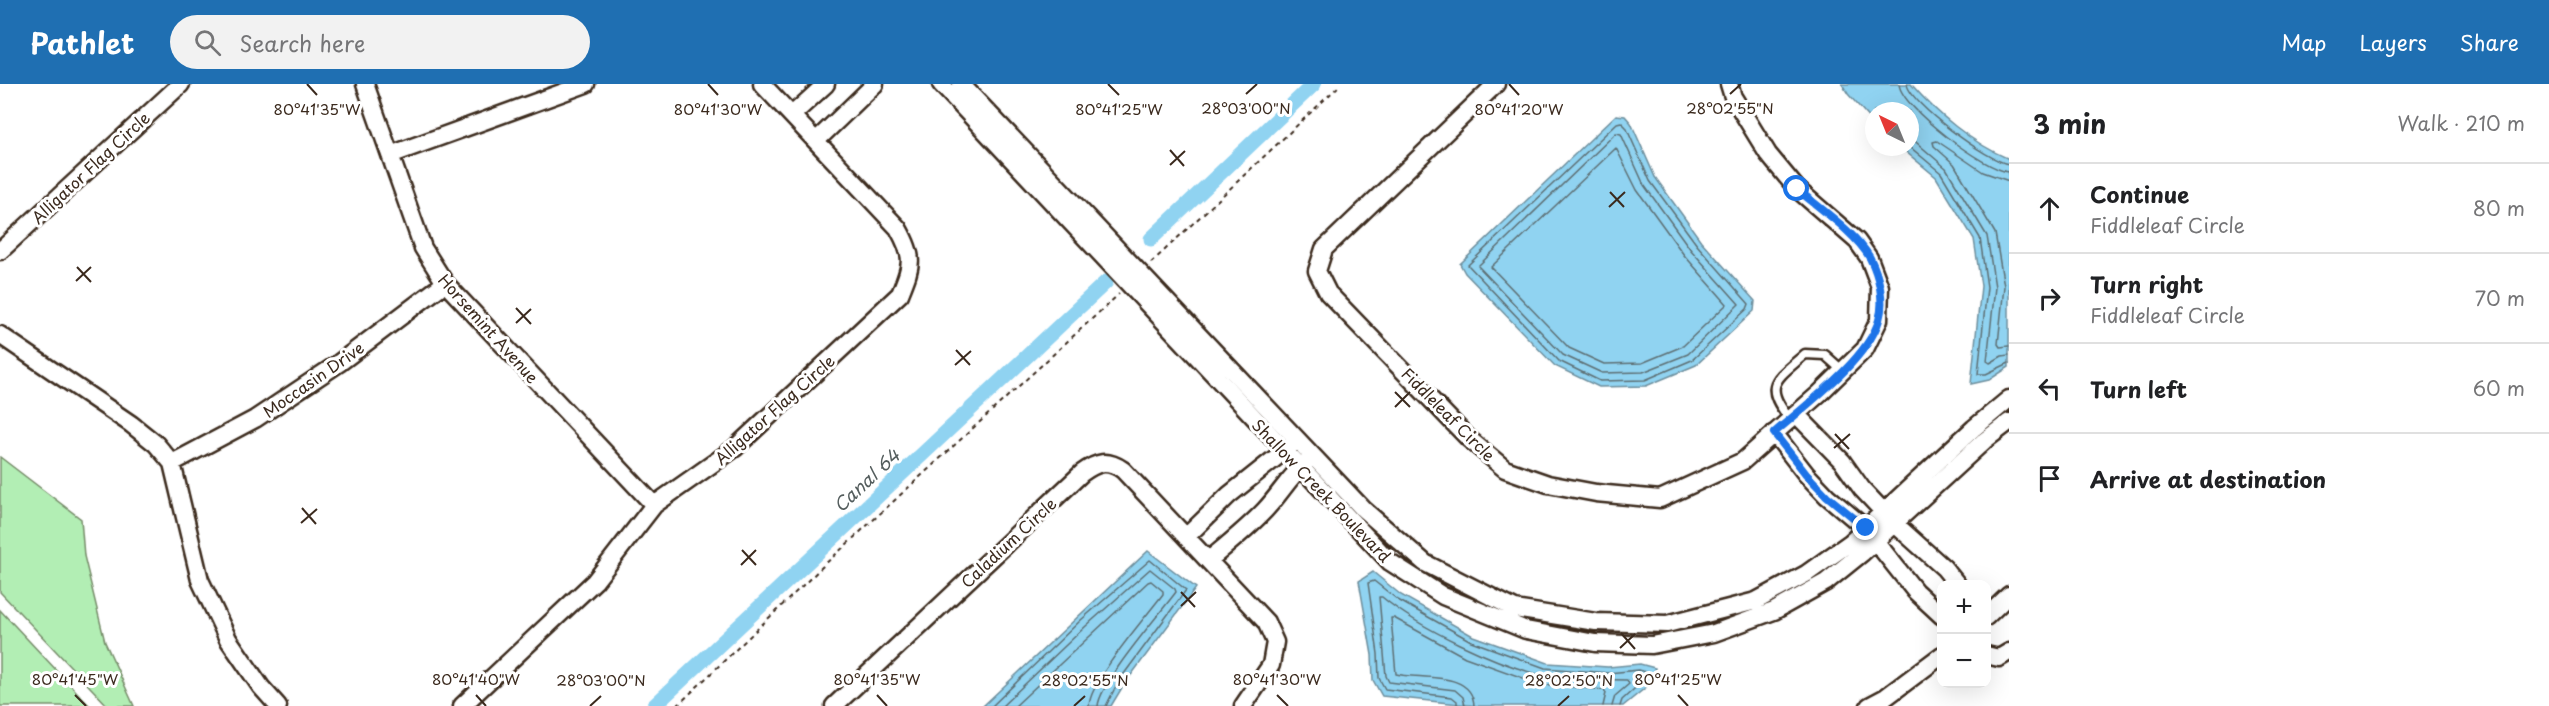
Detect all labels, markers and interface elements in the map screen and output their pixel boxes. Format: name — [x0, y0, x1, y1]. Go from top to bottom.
search box — [170, 15, 590, 69]
text: Pathlet — [30, 21, 134, 64]
icon: search — [191, 26, 224, 59]
text: Search here — [239, 26, 365, 59]
text: Map — [2282, 26, 2326, 58]
text: Layers — [2359, 26, 2427, 58]
text: Share — [2460, 26, 2519, 58]
text: 28°03'00"N — [1201, 96, 1291, 119]
text: 28°02'55"N — [1686, 96, 1774, 119]
text: 80°41'35"W — [274, 97, 361, 120]
text: 80°41'30"W — [674, 97, 763, 120]
text: 80°41'25"W — [1075, 97, 1163, 120]
text: 80°41'20"W — [1475, 97, 1564, 120]
north arrow — [1865, 102, 1919, 156]
text: 3 min — [2033, 104, 2106, 143]
street label: Alligator Flag Circle — [25, 105, 155, 229]
text: Walk · 210 m — [2398, 108, 2525, 138]
route start — [1783, 175, 1809, 201]
text: Continue — [2090, 177, 2189, 210]
icon: ahead — [2033, 192, 2066, 225]
text: 80 m — [2473, 193, 2525, 223]
text: Fiddleleaf Circle — [2090, 210, 2245, 240]
text: Turn right — [2090, 267, 2203, 300]
street label: Horsemint Avenue — [433, 268, 545, 388]
icon: right — [2033, 282, 2066, 315]
text: 70 m — [2475, 283, 2525, 313]
text: Fiddleleaf Circle — [2090, 300, 2245, 330]
street label: Moccasin Drive — [258, 335, 368, 423]
street label: Alligator Flag Circle — [708, 348, 840, 470]
street label: Fiddleleaf Circle — [1397, 362, 1501, 466]
icon: left — [2033, 372, 2066, 405]
text: Turn left — [2090, 372, 2187, 405]
text: 60 m — [2473, 373, 2525, 403]
street label: Shallow Creek Boulevard — [1247, 413, 1397, 567]
water label: Canal 64 — [827, 441, 906, 518]
icon: arrive — [2033, 462, 2066, 495]
text: Arrive at destination — [2090, 462, 2326, 495]
street label: Caladium Circle — [955, 491, 1061, 593]
route end — [1852, 514, 1878, 540]
map controls — [1937, 580, 1991, 688]
button: + — [1937, 580, 1991, 634]
button: − — [1937, 634, 1991, 688]
text: 80°41'45"W — [32, 667, 119, 690]
text: 80°41'40"W — [432, 667, 521, 690]
text: 80°41'35"W — [834, 667, 921, 690]
text: 80°41'30"W — [1233, 667, 1322, 690]
text: 80°41'25"W — [1634, 667, 1722, 690]
text: 28°03'00"N — [556, 668, 646, 691]
text: 28°02'55"N — [1041, 668, 1129, 691]
text: 28°02'50"N — [1525, 668, 1613, 691]

